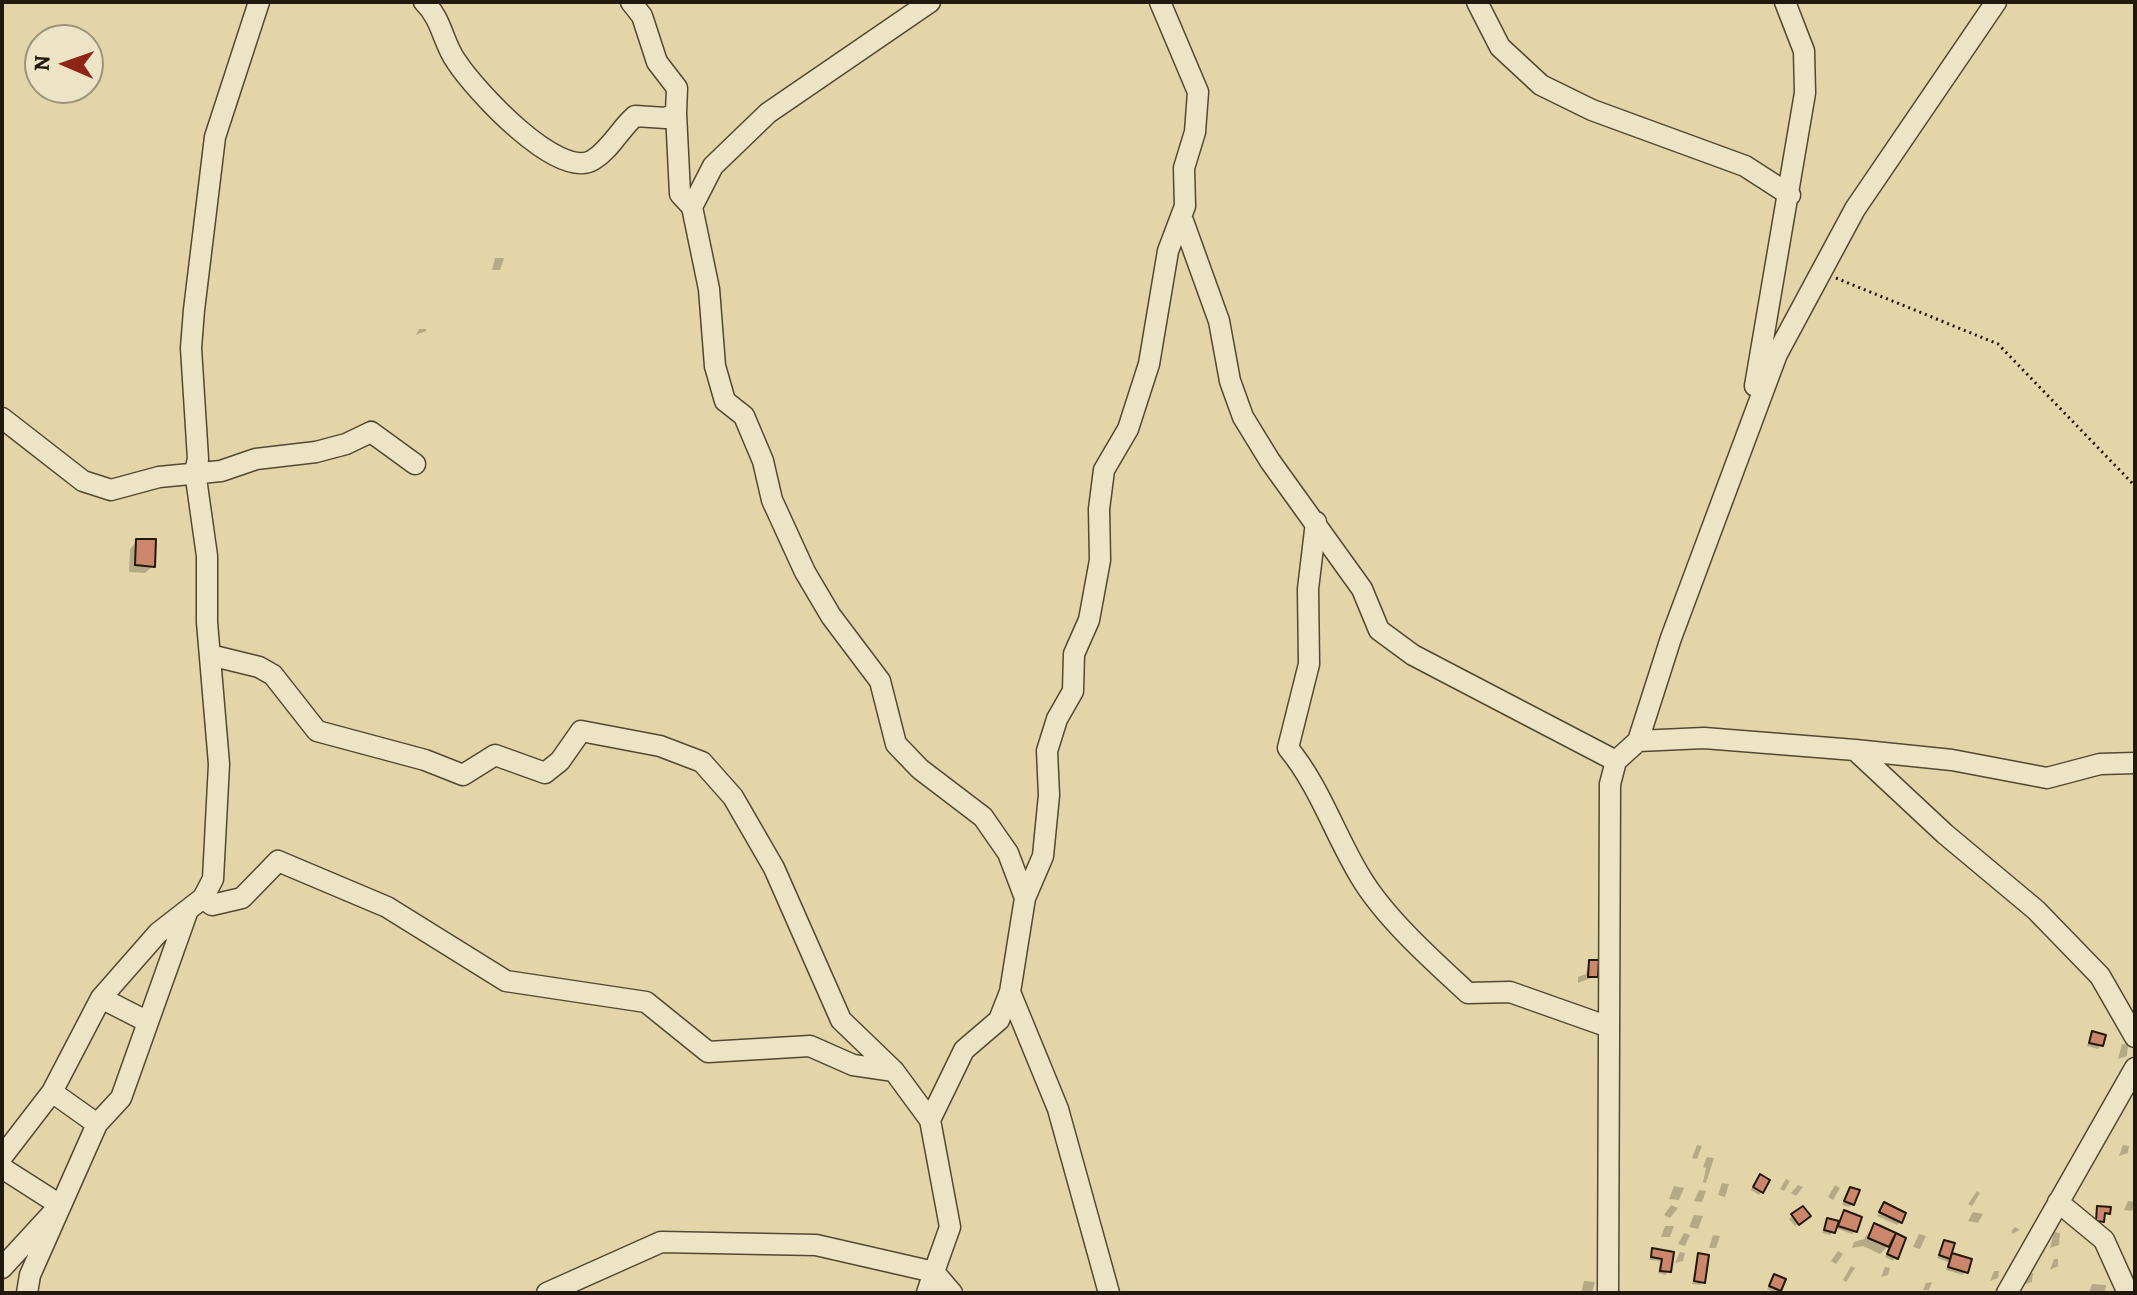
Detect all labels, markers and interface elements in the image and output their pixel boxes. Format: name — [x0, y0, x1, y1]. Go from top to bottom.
north arrow — [24, 24, 104, 104]
text: N — [27, 55, 57, 72]

